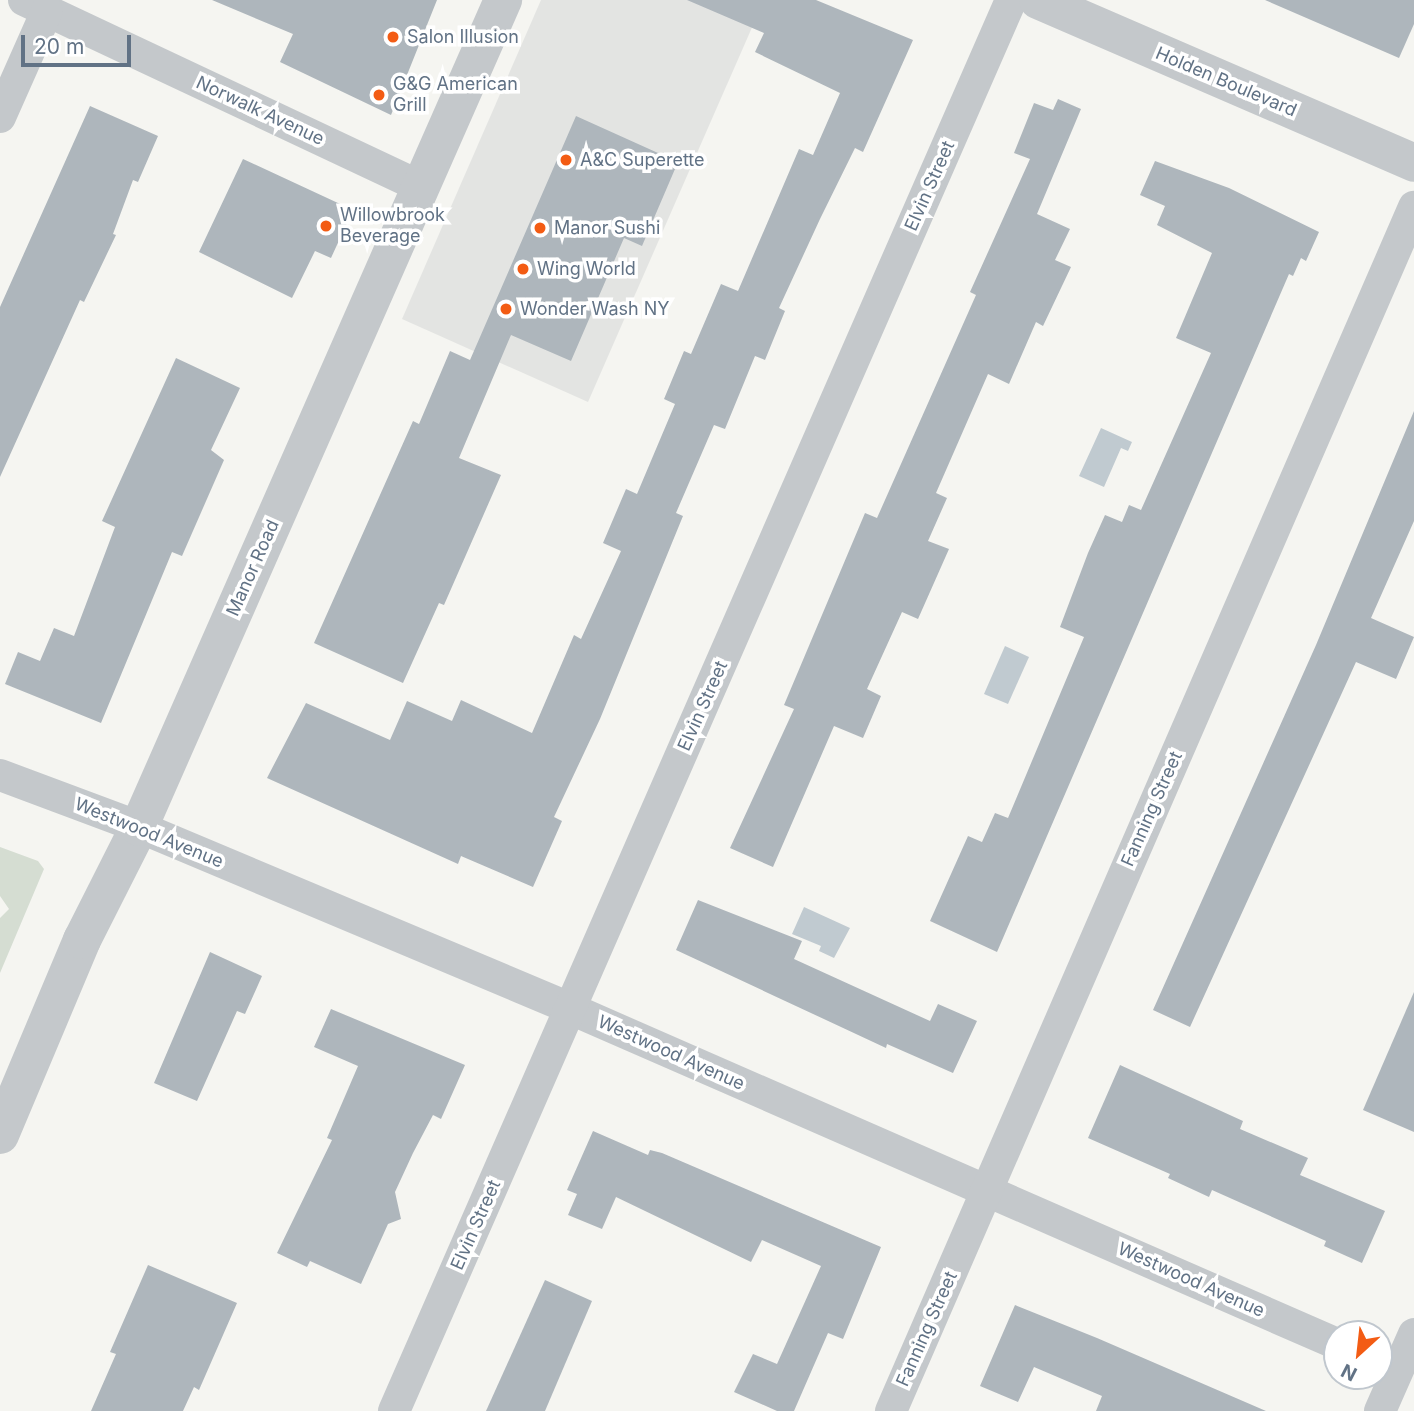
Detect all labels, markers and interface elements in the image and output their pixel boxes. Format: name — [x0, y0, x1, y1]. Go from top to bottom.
scale bar — [24, 21, 135, 65]
place label: Salon Illusion — [407, 26, 519, 48]
marker: Salon Illusion — [385, 29, 401, 45]
text: 20 m — [34, 34, 84, 59]
street label: Holden Boulevard — [1152, 43, 1300, 121]
street label: Norwalk Avenue — [193, 72, 327, 150]
place label: G&G American Grill — [393, 74, 518, 116]
marker: G&G American Grill — [371, 87, 387, 103]
street label: Elvin Street — [901, 138, 959, 234]
place label: A&C Superette — [580, 149, 705, 171]
marker: A&C Superette — [558, 152, 574, 168]
place label: Willowbrook Beverage — [340, 205, 445, 248]
place label: Manor Sushi — [554, 217, 660, 239]
marker: Willowbrook Beverage — [318, 218, 334, 234]
marker: Manor Sushi — [532, 220, 548, 236]
place label: Wing World — [537, 258, 636, 280]
marker: Wing World — [515, 261, 531, 277]
place label: Wonder Wash NY — [520, 298, 670, 320]
marker: Wonder Wash NY — [498, 301, 514, 317]
street label: Manor Road — [222, 517, 284, 619]
street label: Elvin Street — [674, 658, 732, 754]
street label: Fanning Street — [1117, 748, 1187, 870]
street label: Westwood Avenue — [72, 793, 226, 873]
street label: Westwood Avenue — [594, 1011, 748, 1095]
street label: Elvin Street — [447, 1177, 505, 1273]
street label: Westwood Avenue — [1114, 1238, 1268, 1322]
street label: Fanning Street — [892, 1268, 962, 1390]
north arrow — [1323, 1320, 1393, 1390]
text: N — [1337, 1359, 1361, 1386]

